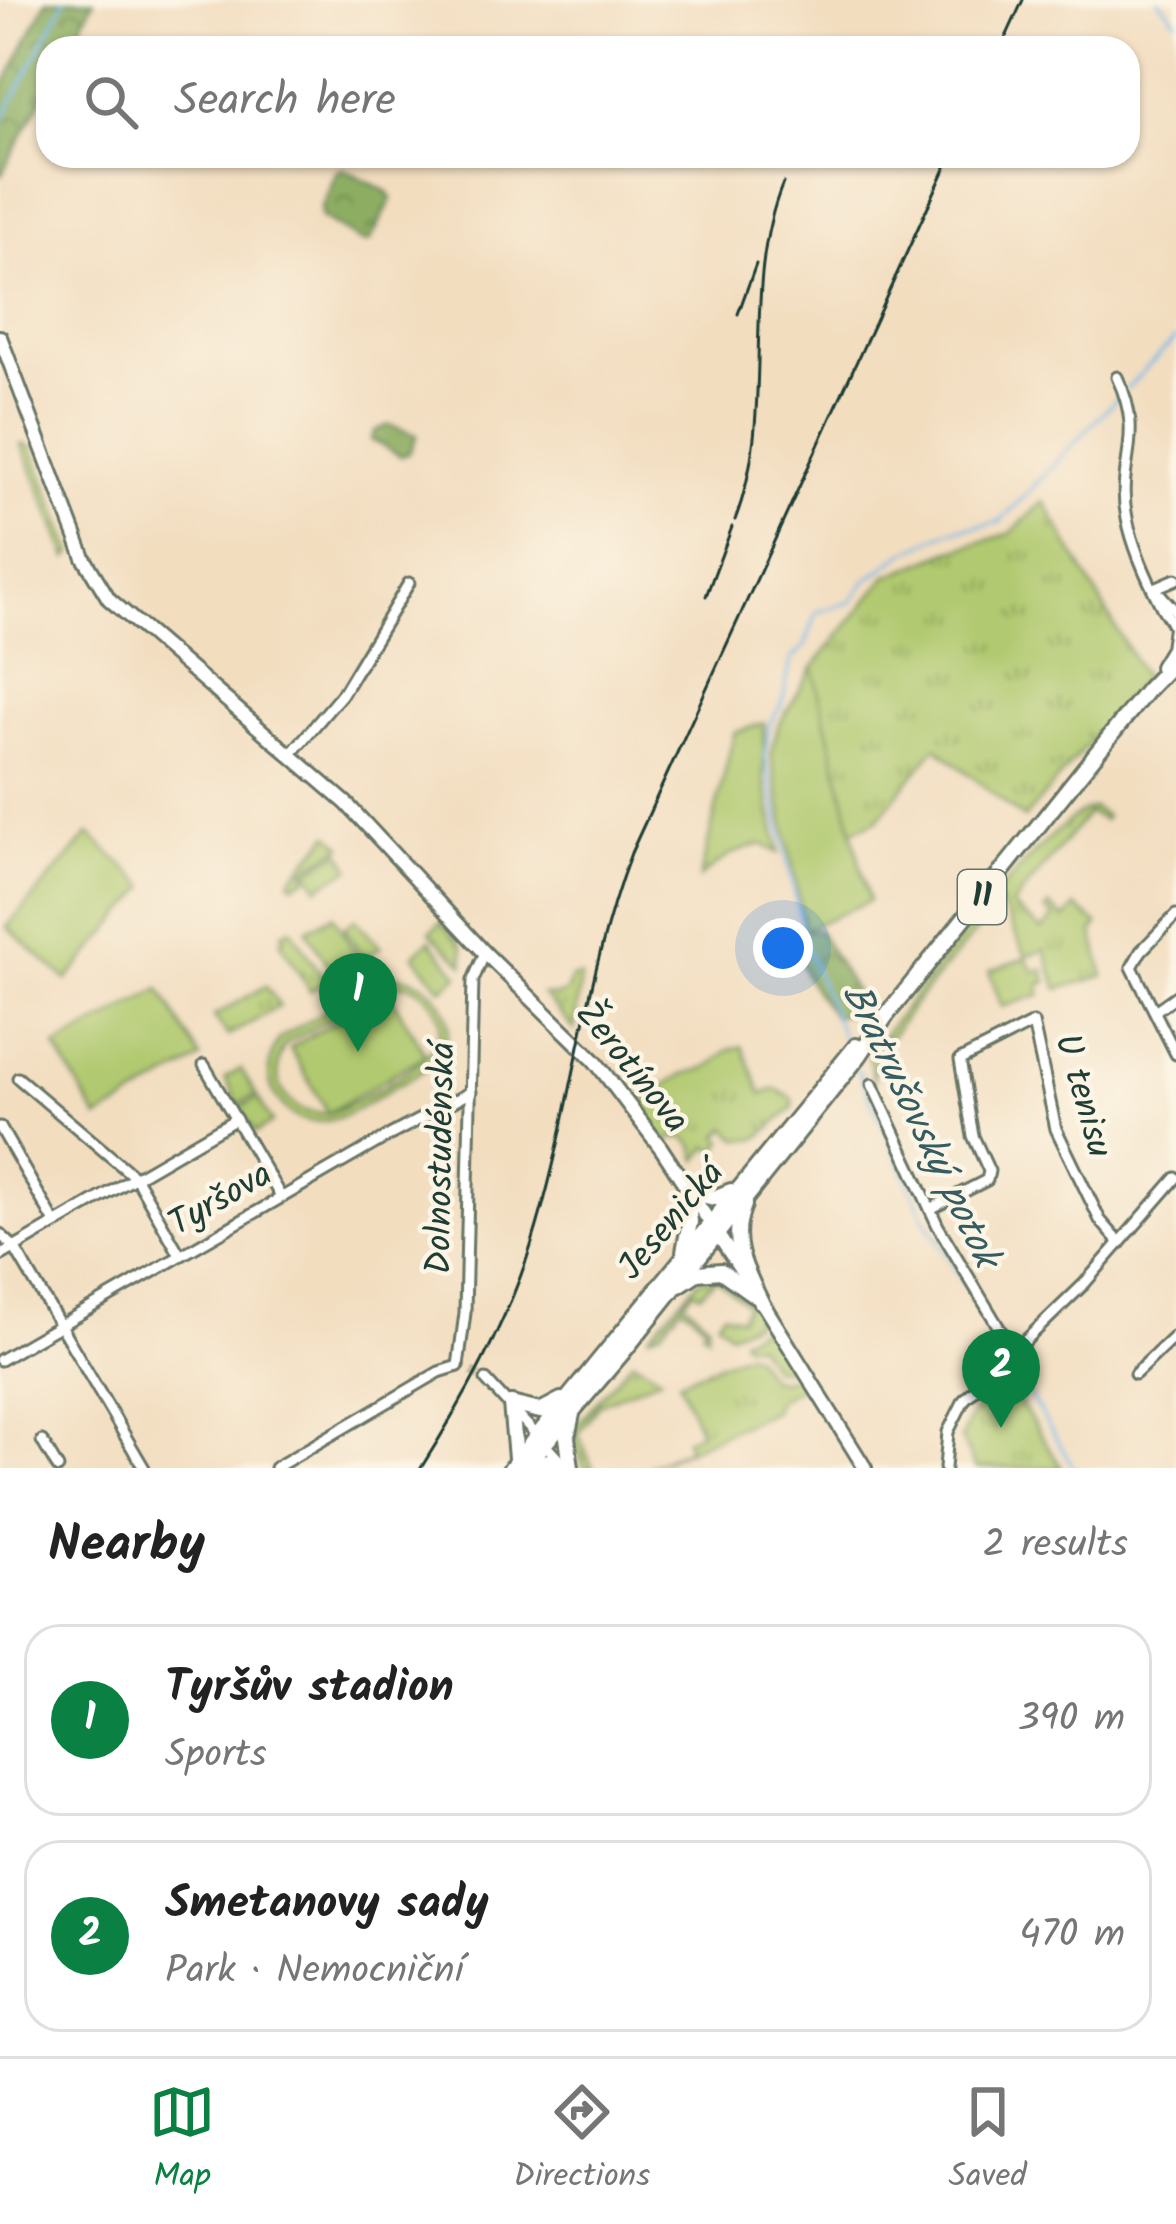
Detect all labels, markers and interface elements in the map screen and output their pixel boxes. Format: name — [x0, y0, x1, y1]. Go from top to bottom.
search box — [36, 36, 1140, 168]
text: Search here — [174, 66, 396, 138]
icon: search — [78, 69, 144, 135]
road number: 11 — [958, 870, 1006, 924]
your location — [753, 918, 813, 978]
pin: 1 — [319, 953, 397, 1052]
water label: Bratrušovský potok — [823, 973, 1017, 1284]
street label: Žerotínova — [560, 989, 702, 1147]
street label: U tenisu — [1037, 1027, 1127, 1165]
street label: Dolnostudénská — [411, 1038, 473, 1275]
street label: Jesenická — [604, 1146, 741, 1294]
street label: Tyršova — [158, 1147, 284, 1253]
pin: 2 — [962, 1329, 1040, 1428]
text: Nearby — [48, 1506, 205, 1587]
text: 2 results — [983, 1515, 1128, 1577]
text: Tyršův stadion — [165, 1653, 454, 1725]
text: 1 — [84, 1689, 96, 1751]
text: 390 m — [1018, 1689, 1125, 1751]
text: Sports — [165, 1725, 267, 1787]
text: Smetanovy sady — [165, 1869, 489, 1941]
text: 2 — [79, 1905, 101, 1967]
text: 470 m — [1019, 1905, 1125, 1967]
text: Park · Nemocniční — [165, 1941, 464, 2003]
tab: Map — [149, 2079, 215, 2204]
tab: Directions — [513, 2079, 650, 2204]
tab: Saved — [949, 2079, 1027, 2204]

